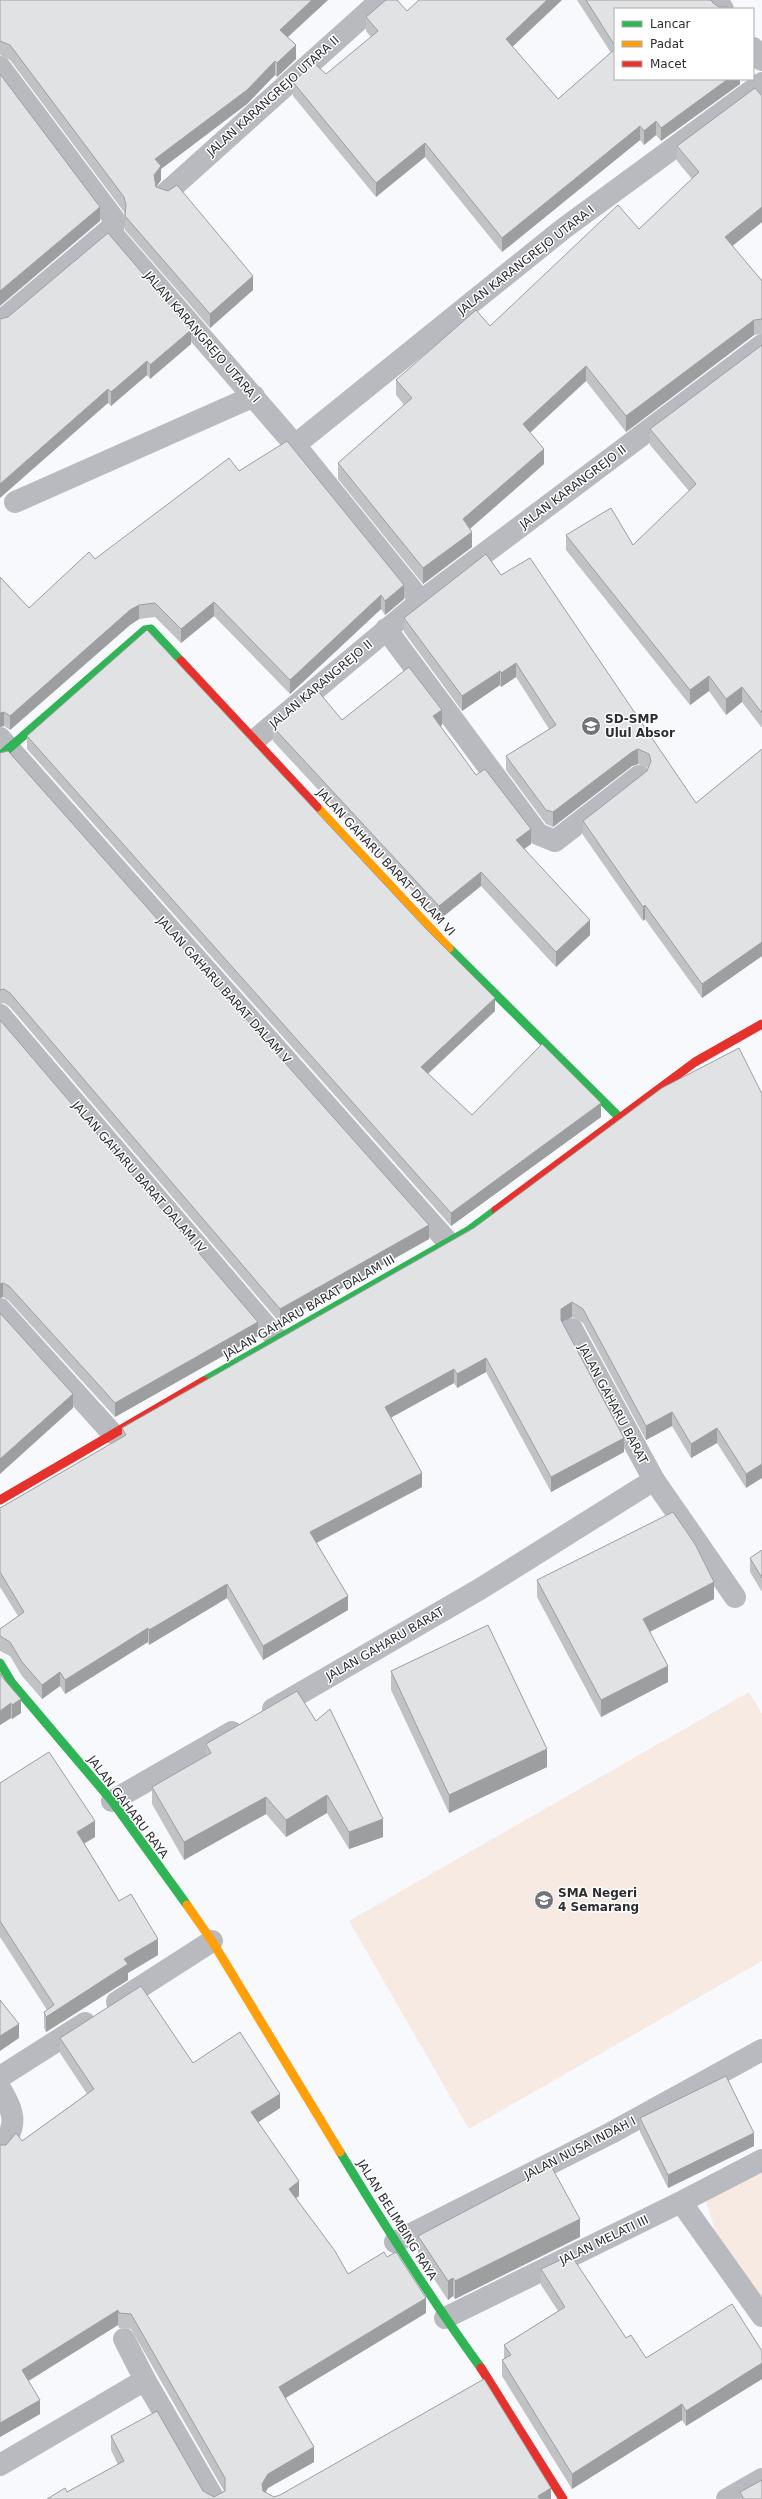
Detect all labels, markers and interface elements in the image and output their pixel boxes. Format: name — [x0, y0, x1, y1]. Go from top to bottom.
legend — [614, 8, 754, 80]
text: Lancar — [650, 17, 691, 31]
street label: JALAN KARANGREJO UTARA II — [203, 33, 342, 160]
text: Padat — [650, 37, 684, 51]
text: Macet — [650, 57, 687, 71]
street label: JALAN KARANGREJO UTARA I — [454, 202, 597, 318]
street label: JALAN KARANGREJO UTARA I — [141, 268, 263, 405]
street label: JALAN KARANGREJO II — [516, 442, 629, 532]
street label: JALAN KARANGREJO II — [266, 637, 375, 732]
place label: SD-SMP Ulul Absor — [605, 712, 675, 740]
school or university icon: SD-SMP Ulul Absor — [580, 715, 602, 737]
street label: JALAN GAHARU BARAT DALAM VI — [313, 785, 458, 939]
street label: JALAN GAHARU BARAT DALAM V — [154, 913, 294, 1067]
street label: JALAN GAHARU BARAT DALAM IV — [69, 1098, 209, 1256]
street label: JALAN GAHARU BARAT DALAM III — [220, 1252, 397, 1362]
street label: JALAN GAHARU BARAT — [575, 1341, 651, 1467]
street label: JALAN GAHARU BARAT — [323, 1604, 447, 1684]
street label: JALAN GAHARU RAYA — [84, 1752, 172, 1862]
place label: SMA Negeri 4 Semarang — [558, 1886, 639, 1914]
school or university icon: SMA Negeri 4 Semarang — [533, 1889, 555, 1911]
street label: JALAN NUSA INDAH I — [521, 2114, 638, 2183]
street label: JALAN BELIMBING RAYA — [354, 2156, 440, 2284]
street label: JALAN MELATI III — [556, 2212, 651, 2268]

